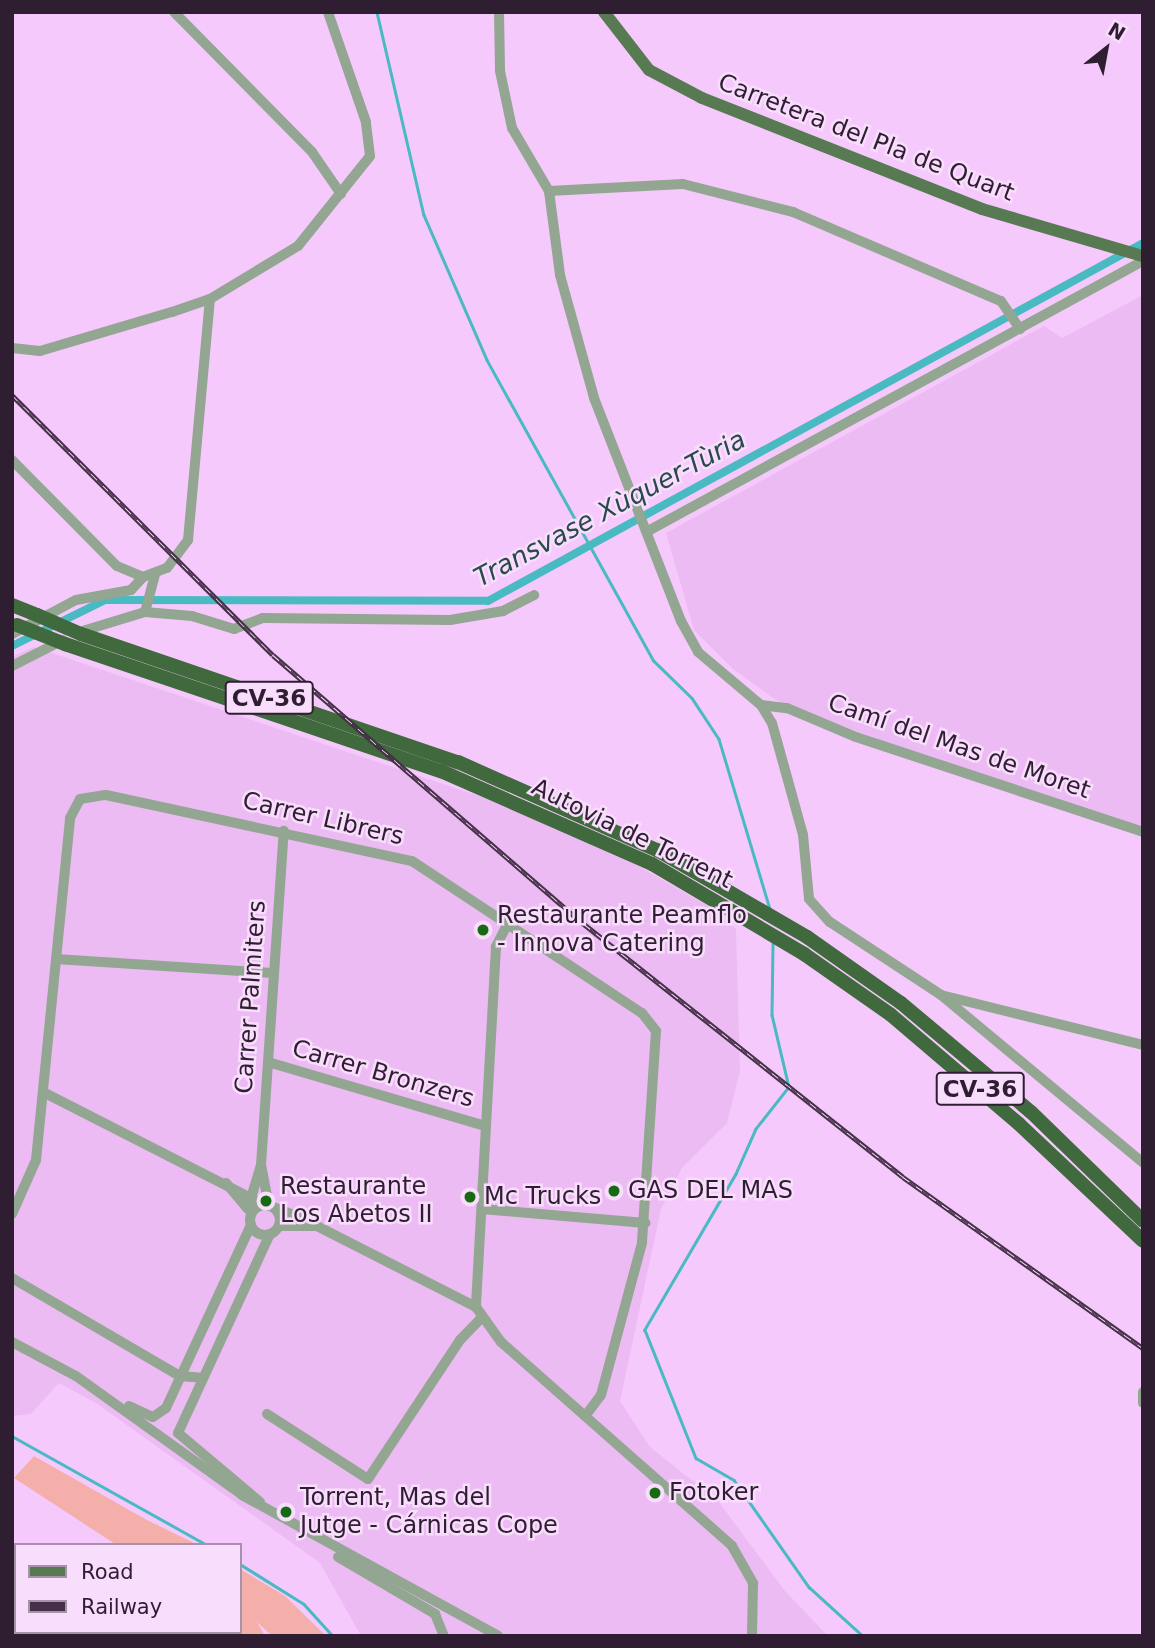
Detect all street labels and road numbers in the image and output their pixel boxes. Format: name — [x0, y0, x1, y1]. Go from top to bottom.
street label: Carretera del Pla de Quart — [714, 68, 1018, 208]
road number: CV-36 — [224, 678, 314, 718]
street label: Camí del Mas de Moret — [824, 689, 1094, 805]
street label: Autovia de Torrent — [527, 773, 737, 895]
street label: Carrer Librers — [240, 786, 406, 852]
street label: Carrer Palmiters — [230, 899, 272, 1095]
street label: Carrer Bronzers — [289, 1034, 477, 1114]
road number: CV-36 — [934, 1070, 1026, 1108]

